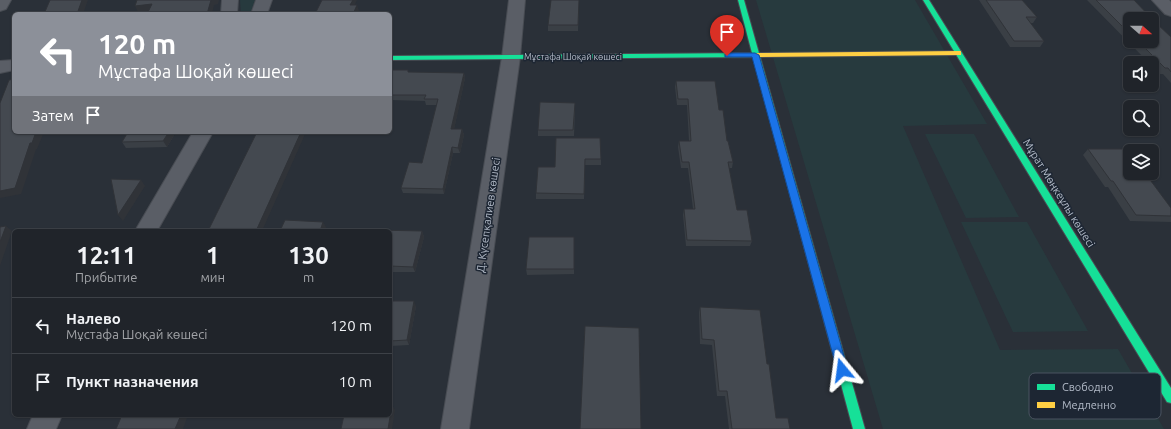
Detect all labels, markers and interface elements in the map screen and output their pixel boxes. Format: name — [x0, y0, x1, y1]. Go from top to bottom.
north arrow — [1123, 12, 1159, 48]
map controls — [1123, 12, 1159, 180]
pin — [710, 15, 744, 56]
icon: arrive — [716, 21, 738, 43]
icon: left — [32, 28, 84, 80]
text: 120 m — [98, 28, 176, 59]
street label: Мұстафа Шоқай көшесі — [524, 52, 622, 62]
button: sound — [1123, 56, 1159, 92]
text: Мұстафа Шоқай көшесі — [98, 61, 294, 81]
button: search — [1123, 100, 1159, 136]
icon: arrive — [82, 104, 104, 126]
text: Затем — [32, 107, 74, 124]
street label: Мұрат Мөңкеұлы көшесі — [1021, 137, 1097, 249]
button: layers — [1123, 144, 1159, 180]
street label: Д. Күсепқалиев көшесі — [474, 157, 502, 273]
text: 12:11 — [76, 242, 136, 269]
text: 1 — [206, 242, 220, 269]
text: 130 — [288, 242, 329, 269]
text: Прибытие — [75, 270, 137, 284]
text: мин — [200, 270, 225, 284]
text: m — [303, 270, 314, 284]
text: Налево — [66, 310, 121, 327]
icon: left — [32, 315, 54, 337]
text: 120 m — [330, 317, 372, 334]
text: Мұстафа Шоқай көшесі — [66, 327, 207, 341]
position arrow — [821, 349, 863, 391]
icon: arrive — [32, 371, 54, 393]
text: Пункт назначения — [66, 373, 199, 390]
text: 10 m — [339, 373, 372, 390]
legend — [1029, 373, 1161, 419]
text: Свободно — [1062, 381, 1113, 393]
text: Медленно — [1062, 399, 1116, 411]

